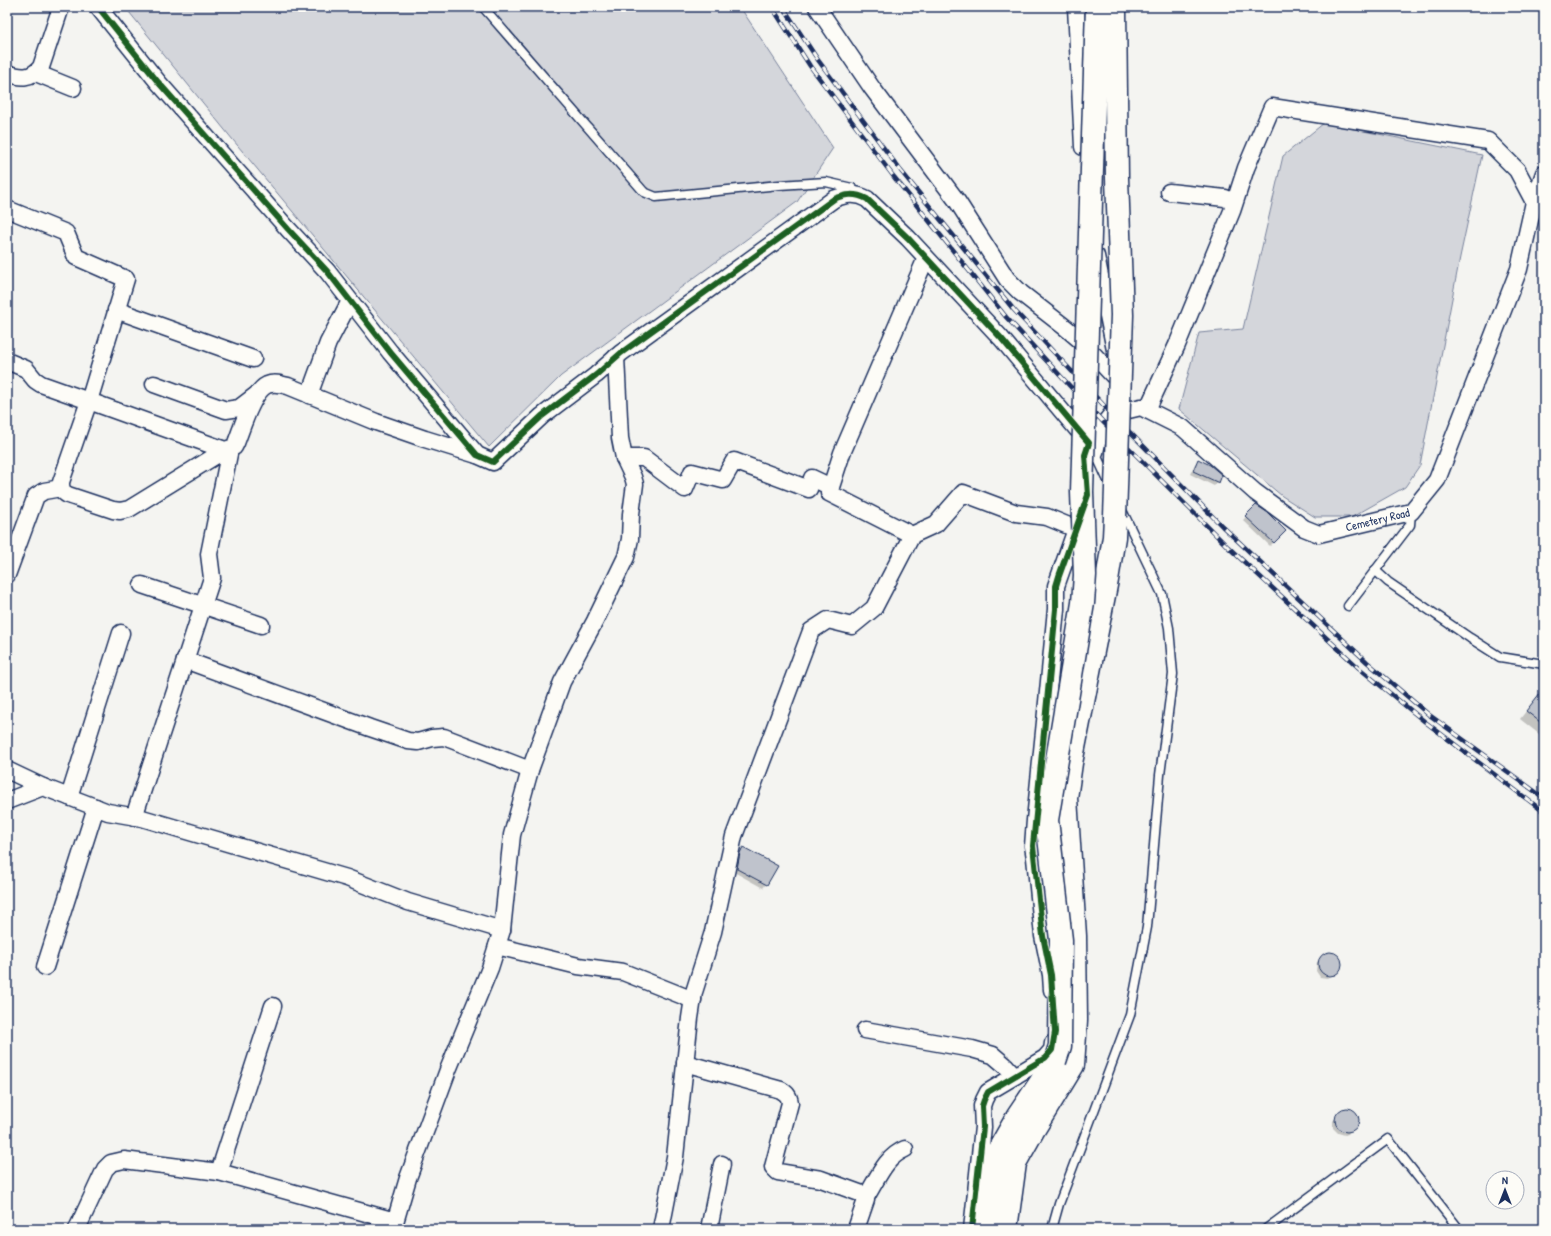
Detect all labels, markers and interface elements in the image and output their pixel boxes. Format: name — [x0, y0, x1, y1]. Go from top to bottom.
street label: Cemetery Road — [1344, 504, 1411, 535]
north arrow — [1485, 1170, 1525, 1210]
text: N — [1502, 1173, 1508, 1187]

